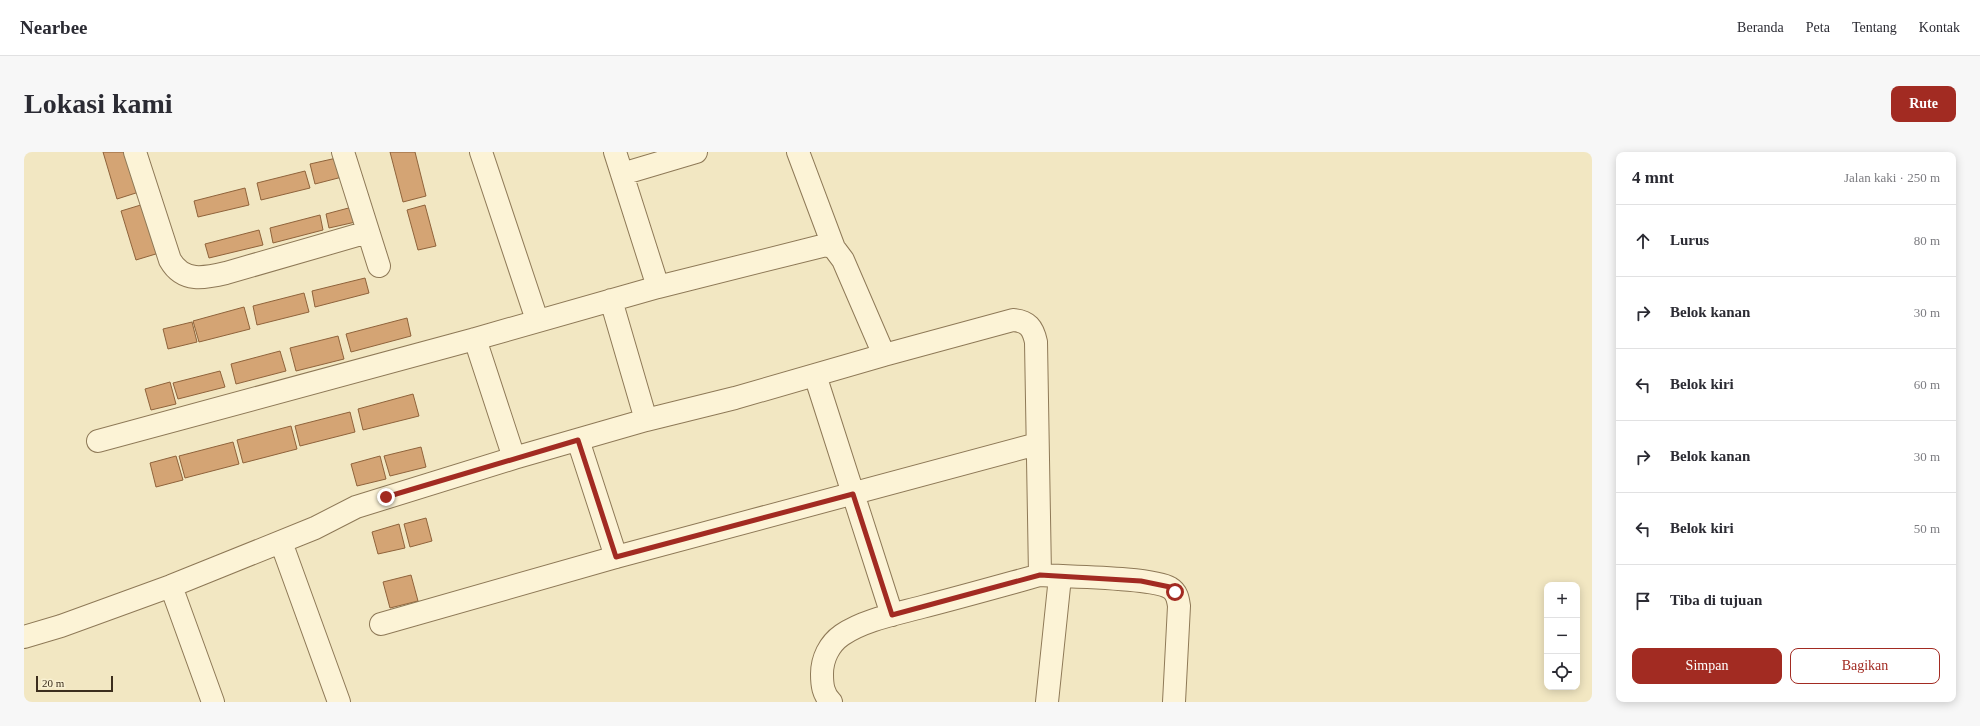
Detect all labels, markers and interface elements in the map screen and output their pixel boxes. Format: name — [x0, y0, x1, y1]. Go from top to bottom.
text: Nearbee — [20, 17, 88, 38]
text: Beranda — [1737, 20, 1784, 35]
text: Peta — [1806, 20, 1830, 35]
text: Tentang — [1852, 20, 1897, 35]
text: Kontak — [1919, 20, 1960, 35]
button: Rute — [1891, 86, 1956, 122]
text: Lokasi kami — [24, 88, 173, 119]
text: 4 mnt — [1632, 168, 1674, 187]
text: Jalan kaki · 250 m — [1844, 170, 1940, 185]
icon: ahead — [1632, 230, 1654, 252]
text: Lurus — [1670, 232, 1709, 248]
text: 80 m — [1914, 233, 1940, 248]
icon: right — [1632, 302, 1654, 324]
text: Belok kanan — [1670, 304, 1750, 320]
text: 30 m — [1914, 305, 1940, 320]
icon: left — [1632, 374, 1654, 396]
text: Belok kiri — [1670, 376, 1734, 392]
text: 60 m — [1914, 377, 1940, 392]
icon: right — [1632, 446, 1654, 468]
text: Belok kanan — [1670, 448, 1750, 464]
text: 30 m — [1914, 449, 1940, 464]
route end — [377, 488, 395, 506]
icon: left — [1632, 518, 1654, 540]
text: Belok kiri — [1670, 520, 1734, 536]
text: 50 m — [1914, 521, 1940, 536]
map controls — [1544, 582, 1580, 690]
button: + — [1544, 582, 1580, 618]
route start — [1166, 583, 1184, 601]
icon: arrive — [1632, 590, 1654, 612]
text: Tiba di tujuan — [1670, 592, 1762, 608]
button: − — [1544, 618, 1580, 654]
button: Simpan — [1632, 648, 1782, 684]
button: Bagikan — [1790, 648, 1940, 684]
button: locate — [1544, 654, 1580, 690]
scale bar — [36, 674, 113, 693]
text: 20 m — [42, 677, 64, 689]

